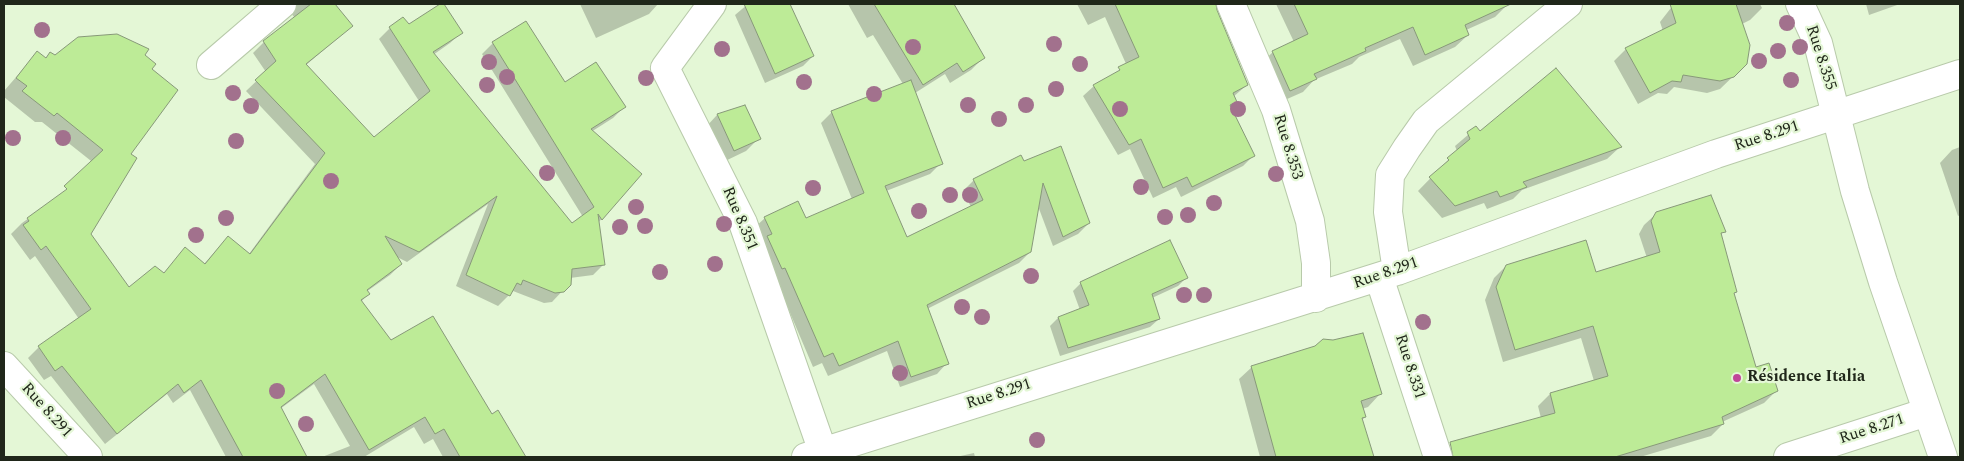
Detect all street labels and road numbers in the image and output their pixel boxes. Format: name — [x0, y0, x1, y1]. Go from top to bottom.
street label: Rue 8.355 — [1800, 23, 1840, 93]
street label: Rue 8.353 — [1268, 112, 1306, 182]
street label: Rue 8.291 — [1732, 117, 1802, 157]
street label: Rue 8.351 — [717, 184, 761, 254]
street label: Rue 8.291 — [1351, 254, 1421, 294]
street label: Rue 8.331 — [1389, 332, 1429, 402]
street label: Rue 8.291 — [964, 375, 1034, 415]
street label: Rue 8.291 — [16, 380, 76, 442]
street label: Rue 8.271 — [1837, 410, 1907, 450]

